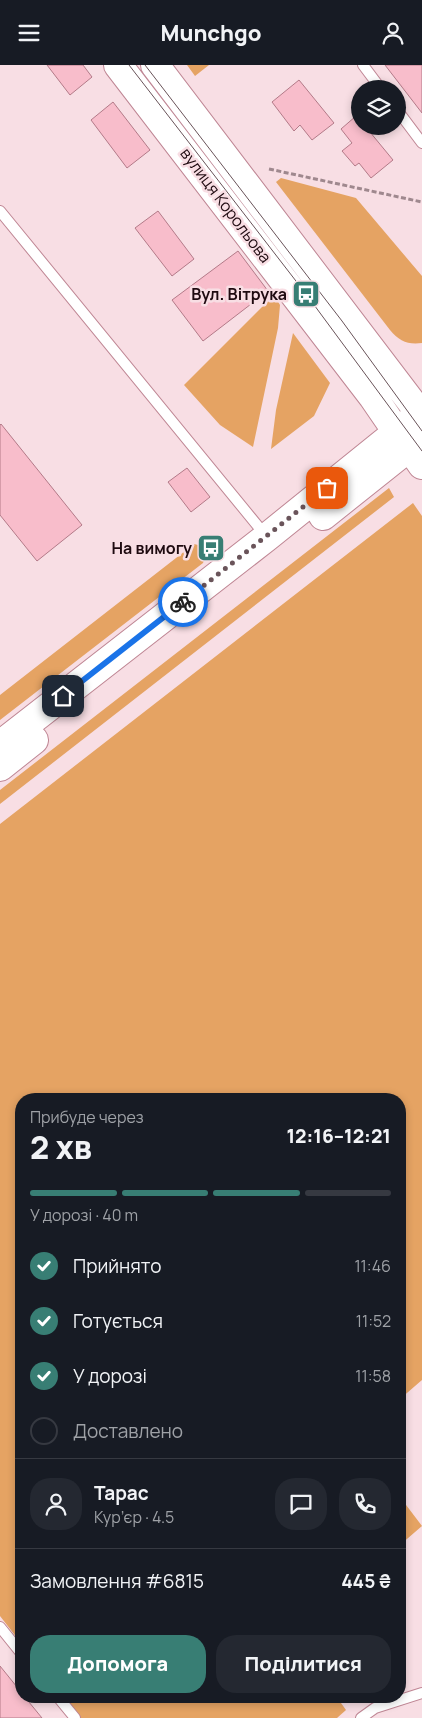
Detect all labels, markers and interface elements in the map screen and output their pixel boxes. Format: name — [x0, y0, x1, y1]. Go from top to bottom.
text: Munchgo — [160, 18, 262, 48]
icon: menu — [15, 19, 43, 47]
icon: person — [379, 19, 407, 47]
map controls — [351, 80, 406, 135]
button: layers — [351, 80, 406, 135]
street label: вулиця Корольова — [175, 143, 277, 267]
bus stop icon: Вул. Вітрука — [291, 279, 321, 309]
place label: Вул. Вітрука — [191, 283, 287, 305]
pin — [306, 467, 348, 509]
icon: bag — [313, 474, 341, 502]
bus stop icon: На вимогу — [196, 533, 226, 563]
place label: На вимогу — [112, 537, 192, 559]
courier — [158, 577, 208, 627]
icon: bike — [169, 588, 197, 616]
pin — [42, 675, 84, 717]
icon: home — [49, 682, 77, 710]
text: Прибуде через — [30, 1106, 144, 1128]
text: 12:16–12:21 — [286, 1123, 391, 1149]
text: 2 хв — [30, 1125, 92, 1169]
text: У дорозі · 40 m — [30, 1204, 138, 1226]
icon: check — [30, 1252, 58, 1280]
text: Прийнято — [73, 1253, 161, 1279]
text: 11:46 — [354, 1255, 391, 1277]
icon: check — [30, 1307, 58, 1335]
text: Готується — [73, 1308, 163, 1334]
text: 11:52 — [356, 1310, 391, 1332]
icon: check — [30, 1362, 58, 1390]
text: У дорозі — [73, 1363, 147, 1389]
text: 11:58 — [355, 1365, 391, 1387]
text: Доставлено — [73, 1418, 183, 1444]
button: person — [30, 1478, 82, 1530]
button: chat — [275, 1478, 327, 1530]
button: phone — [339, 1478, 391, 1530]
text: Тарас — [94, 1480, 149, 1506]
text: Кур’єр · 4.5 — [94, 1506, 174, 1528]
text: Замовлення #6815 — [30, 1568, 204, 1594]
text: 445 ₴ — [341, 1568, 391, 1594]
button: Допомога — [30, 1635, 206, 1693]
button: Поділитися — [216, 1635, 391, 1693]

